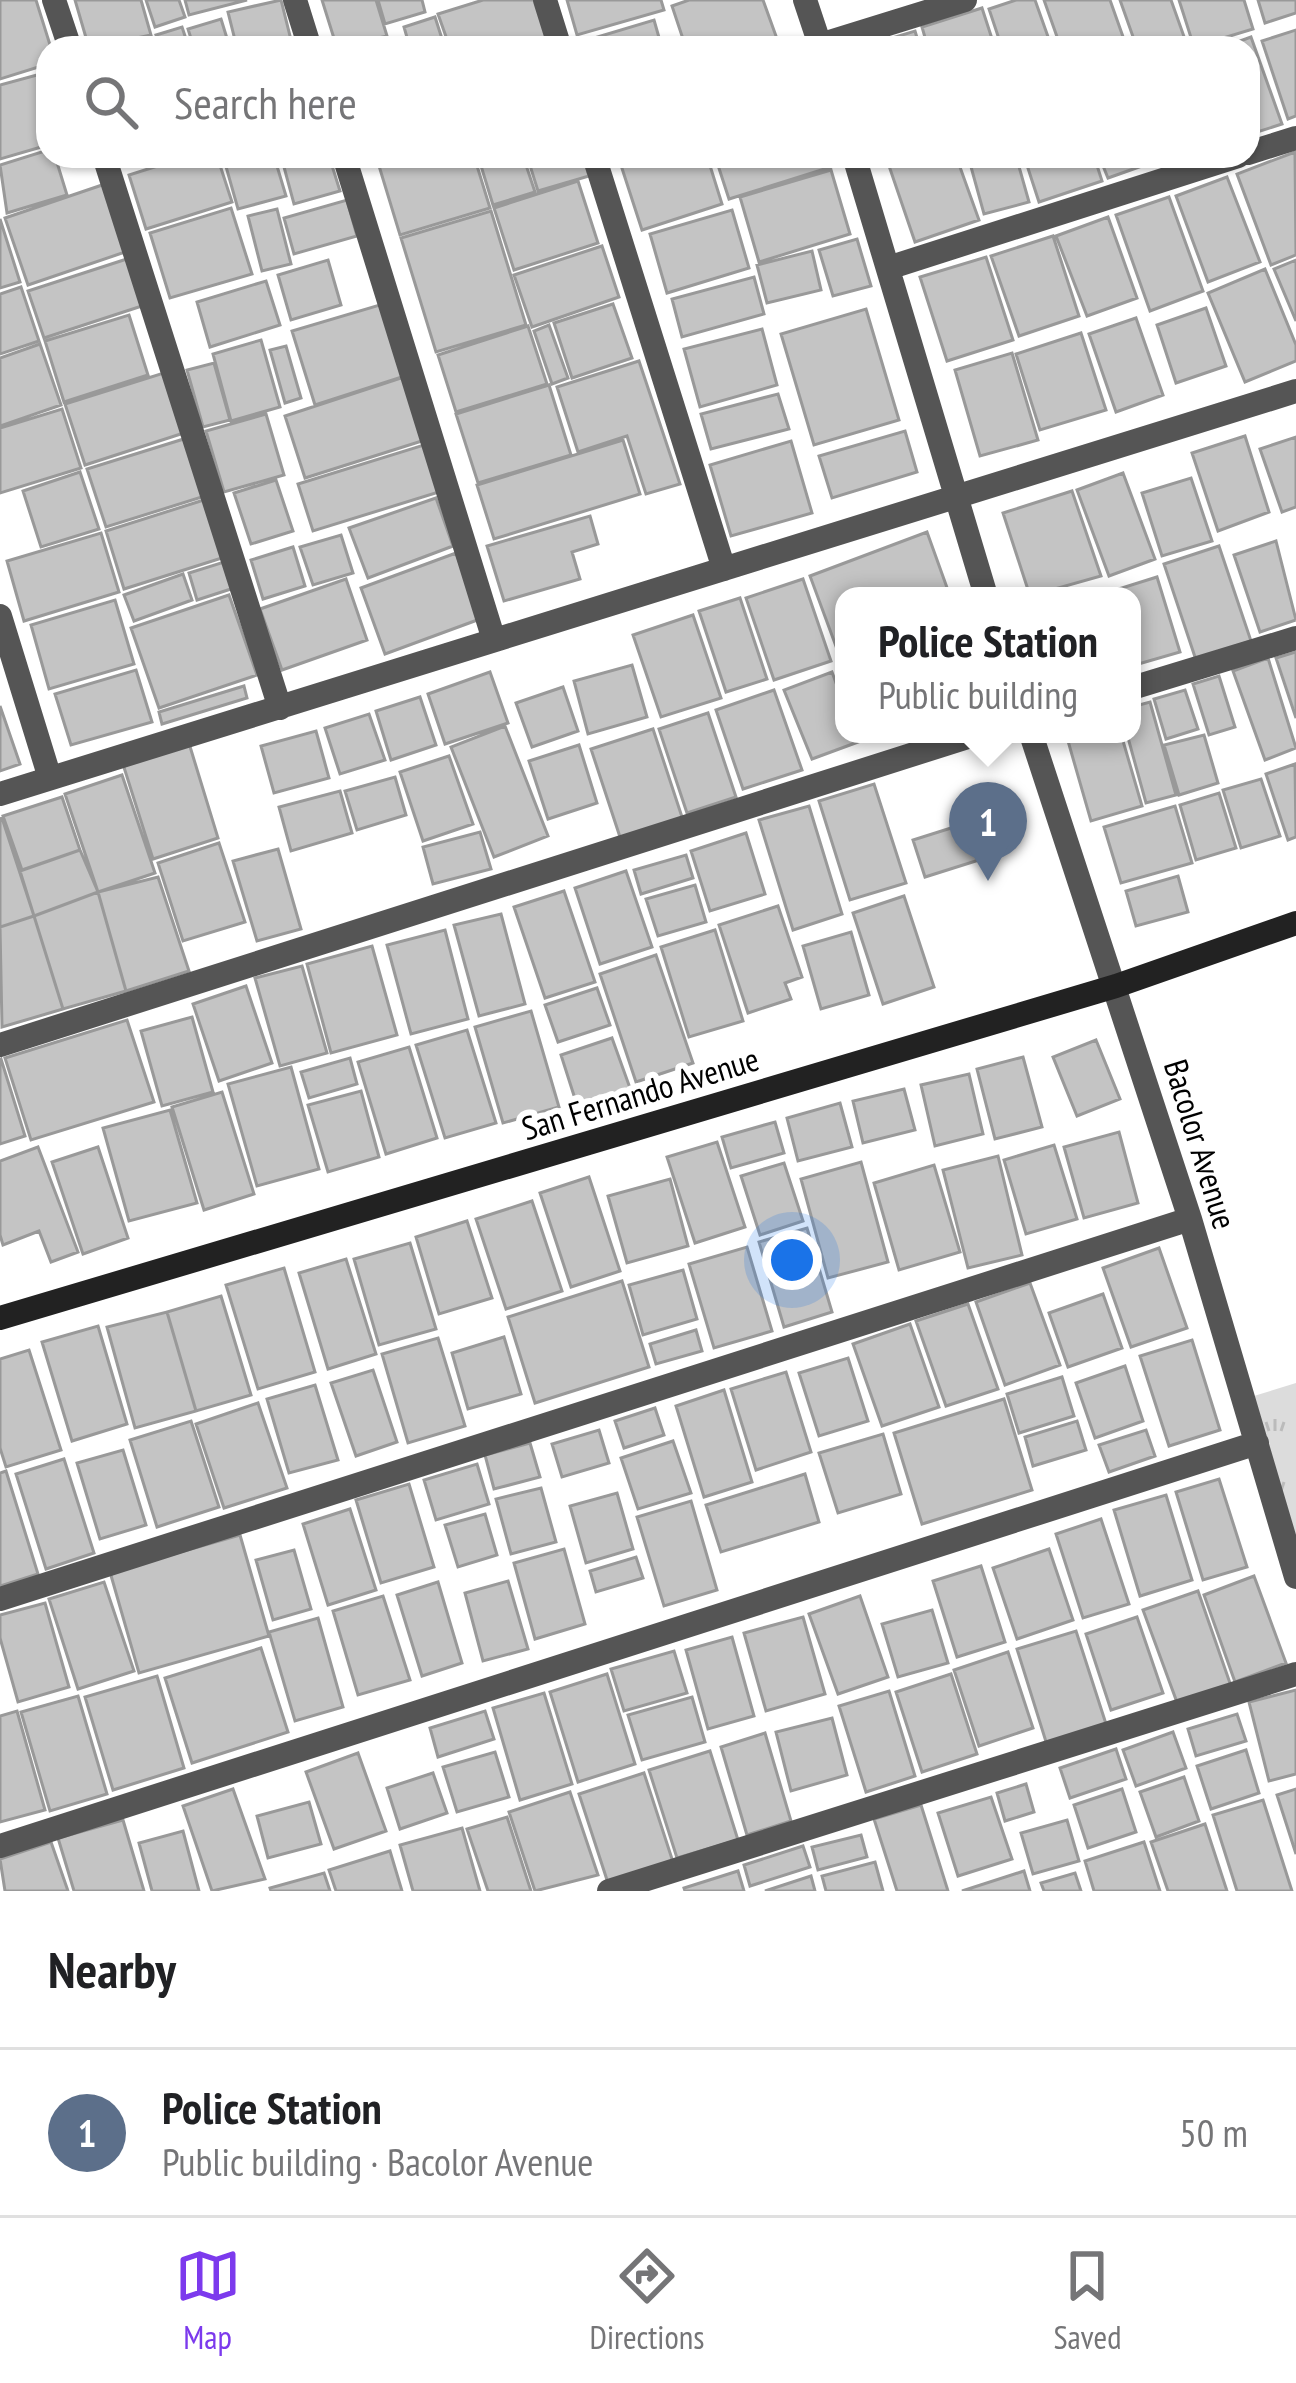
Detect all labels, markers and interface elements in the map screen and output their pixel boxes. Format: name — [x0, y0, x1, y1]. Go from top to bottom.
search box — [36, 36, 1260, 168]
icon: search — [78, 69, 144, 135]
text: Search here — [174, 73, 357, 131]
popup — [835, 587, 1141, 743]
text: Police Station — [878, 611, 1098, 669]
text: Public building — [878, 669, 1078, 720]
pin: 1 — [949, 782, 1027, 881]
street label: San Fernando Avenue — [516, 1037, 764, 1149]
street label: Bacolor Avenue — [1155, 1054, 1247, 1234]
your location — [762, 1230, 822, 1290]
text: Nearby — [48, 1936, 176, 2002]
text: Police Station — [162, 2078, 382, 2136]
text: 1 — [78, 2107, 96, 2158]
text: 50 m — [1179, 2107, 1248, 2158]
text: Public building · Bacolor Avenue — [162, 2136, 593, 2187]
tab: Map — [175, 2243, 241, 2358]
tab: Directions — [590, 2243, 704, 2358]
tab: Saved — [1053, 2243, 1121, 2358]

